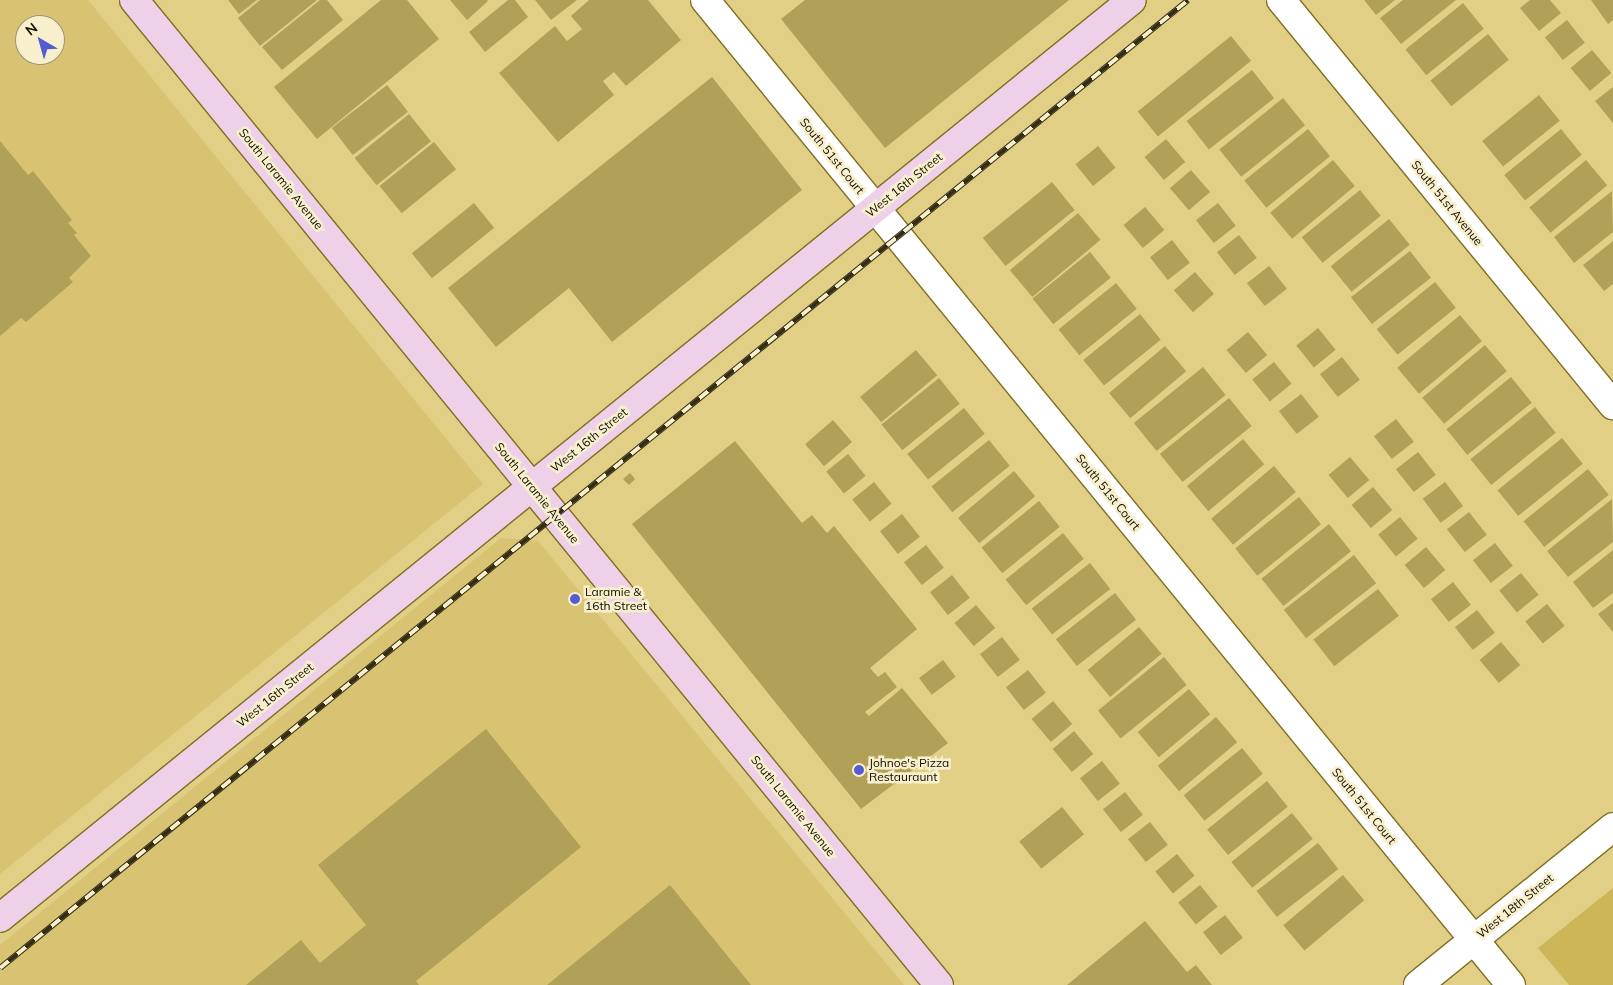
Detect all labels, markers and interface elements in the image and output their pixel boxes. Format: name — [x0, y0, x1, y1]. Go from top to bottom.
north arrow — [15, 15, 65, 65]
text: N — [22, 19, 41, 39]
street label: South 51st Court — [797, 115, 867, 197]
street label: South Laramie Avenue — [236, 126, 326, 232]
street label: West 16th Street — [863, 150, 945, 220]
street label: South 51st Avenue — [1408, 158, 1486, 248]
street label: West 16th Street — [548, 405, 630, 475]
street label: South Laramie Avenue — [492, 440, 582, 546]
street label: South 51st Court — [1073, 451, 1143, 533]
place label: Laramie & 16th Street — [585, 585, 647, 613]
marker: Laramie & 16th Street — [569, 593, 581, 605]
street label: West 16th Street — [234, 660, 316, 730]
street label: South Laramie Avenue — [748, 753, 838, 859]
place label: Johnoe's Pizza Restauraunt — [869, 756, 949, 784]
marker: Johnoe's Pizza Restauraunt — [853, 764, 865, 776]
street label: South 51st Court — [1329, 765, 1399, 847]
street label: West 18th Street — [1474, 871, 1556, 941]

